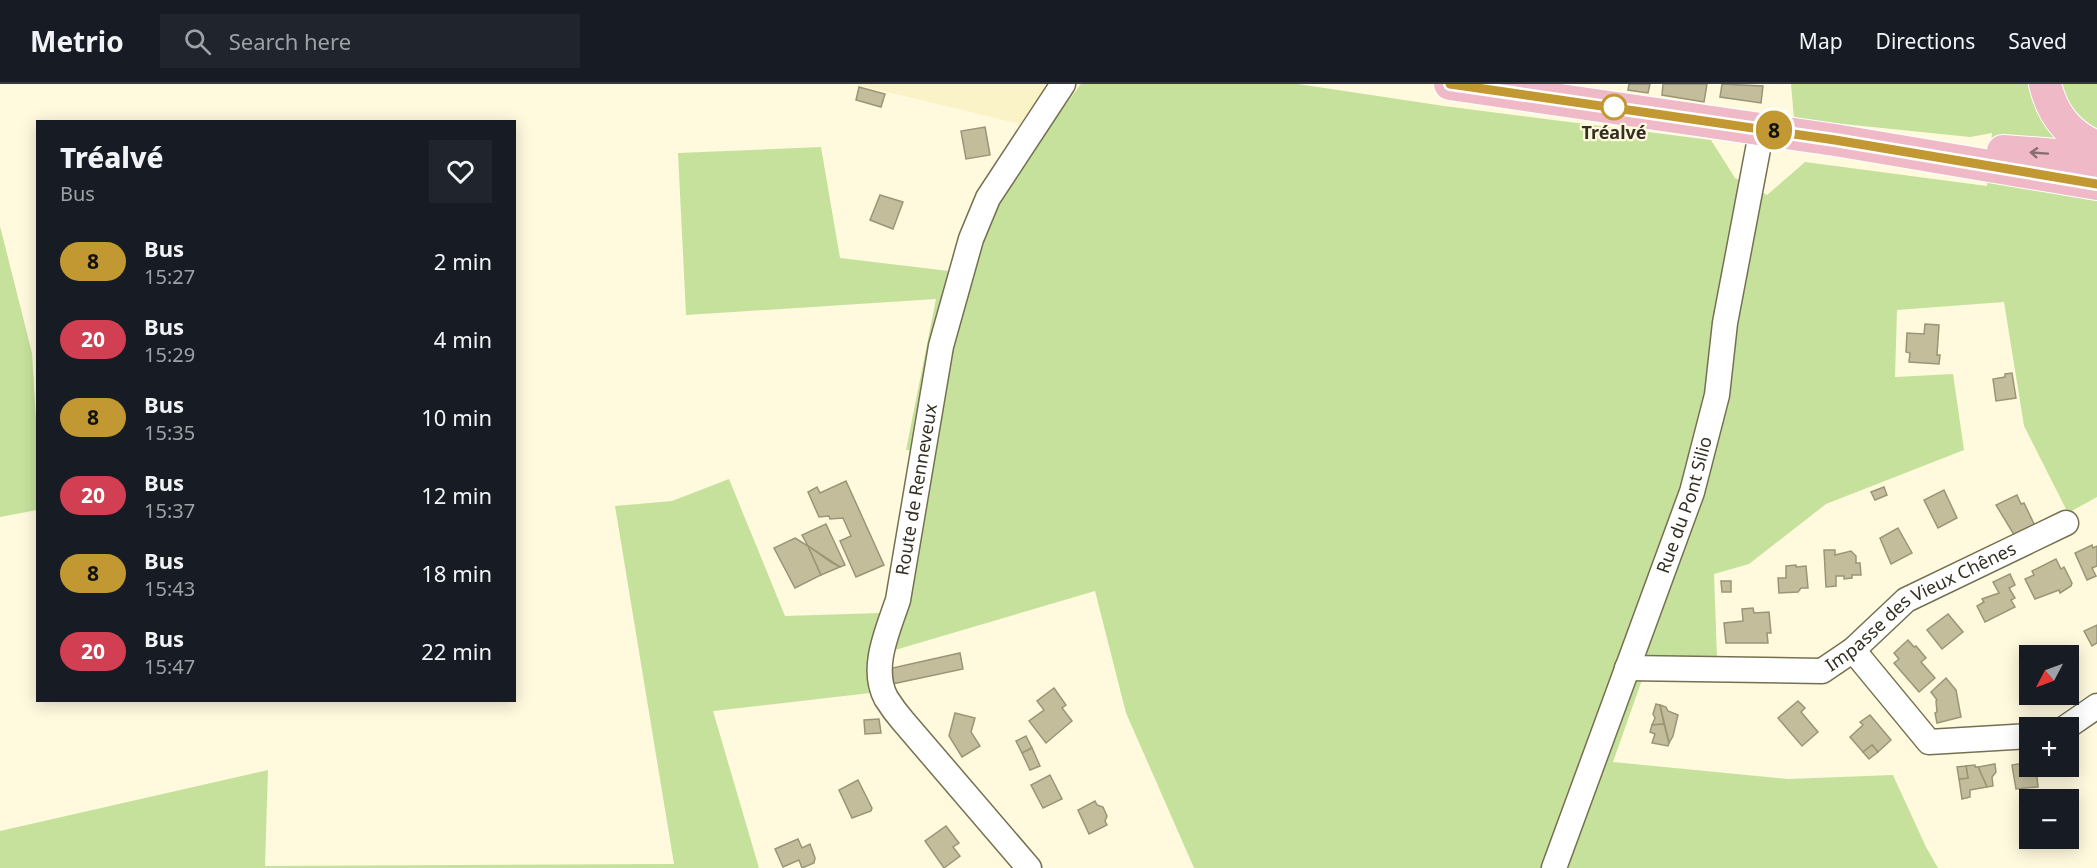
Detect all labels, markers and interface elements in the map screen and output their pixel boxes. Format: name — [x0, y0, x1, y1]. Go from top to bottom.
search box — [160, 14, 580, 68]
text: Metrio — [30, 22, 124, 60]
icon: search — [181, 25, 214, 58]
text: Search here — [229, 26, 351, 56]
text: Map — [1799, 27, 1843, 55]
text: Directions — [1876, 27, 1975, 55]
text: Saved — [2008, 27, 2067, 55]
marker: Tréalvé — [1601, 94, 1627, 120]
line badge: 8 — [1754, 110, 1794, 150]
text: 8 — [1768, 116, 1780, 144]
place label: Tréalvé — [1581, 120, 1647, 144]
text: Tréalvé — [60, 138, 163, 176]
button: heart — [429, 140, 492, 203]
one-way arrow — [2029, 148, 2049, 159]
text: Bus — [60, 180, 95, 207]
text: Bus — [144, 233, 184, 263]
text: 2 min — [434, 246, 492, 276]
text: 8 — [87, 247, 99, 275]
text: 15:27 — [144, 263, 195, 290]
text: Bus — [144, 311, 184, 341]
text: 4 min — [434, 324, 492, 354]
text: 20 — [81, 325, 105, 353]
text: 15:29 — [144, 341, 195, 368]
text: Bus — [144, 389, 184, 419]
street label: Route de Renneveux — [889, 401, 942, 577]
text: 10 min — [421, 402, 492, 432]
text: 8 — [87, 403, 99, 431]
text: 15:35 — [144, 419, 195, 446]
street label: Rue du Pont Silio — [1650, 434, 1717, 577]
text: Bus — [144, 467, 184, 497]
text: 12 min — [421, 480, 492, 510]
text: 20 — [81, 481, 105, 509]
text: 15:37 — [144, 497, 195, 524]
street label: Impasse des Vieux Chênes — [1820, 536, 2020, 676]
text: Bus — [144, 545, 184, 575]
text: 18 min — [421, 558, 492, 588]
text: 8 — [87, 559, 99, 587]
text: 15:43 — [144, 575, 195, 602]
text: Bus — [144, 623, 184, 653]
text: 22 min — [421, 636, 492, 666]
text: 20 — [81, 637, 105, 665]
north arrow — [2019, 645, 2079, 705]
map controls — [2019, 645, 2079, 849]
text: 15:47 — [144, 653, 195, 680]
button: + — [2019, 717, 2079, 777]
button: − — [2019, 789, 2079, 849]

